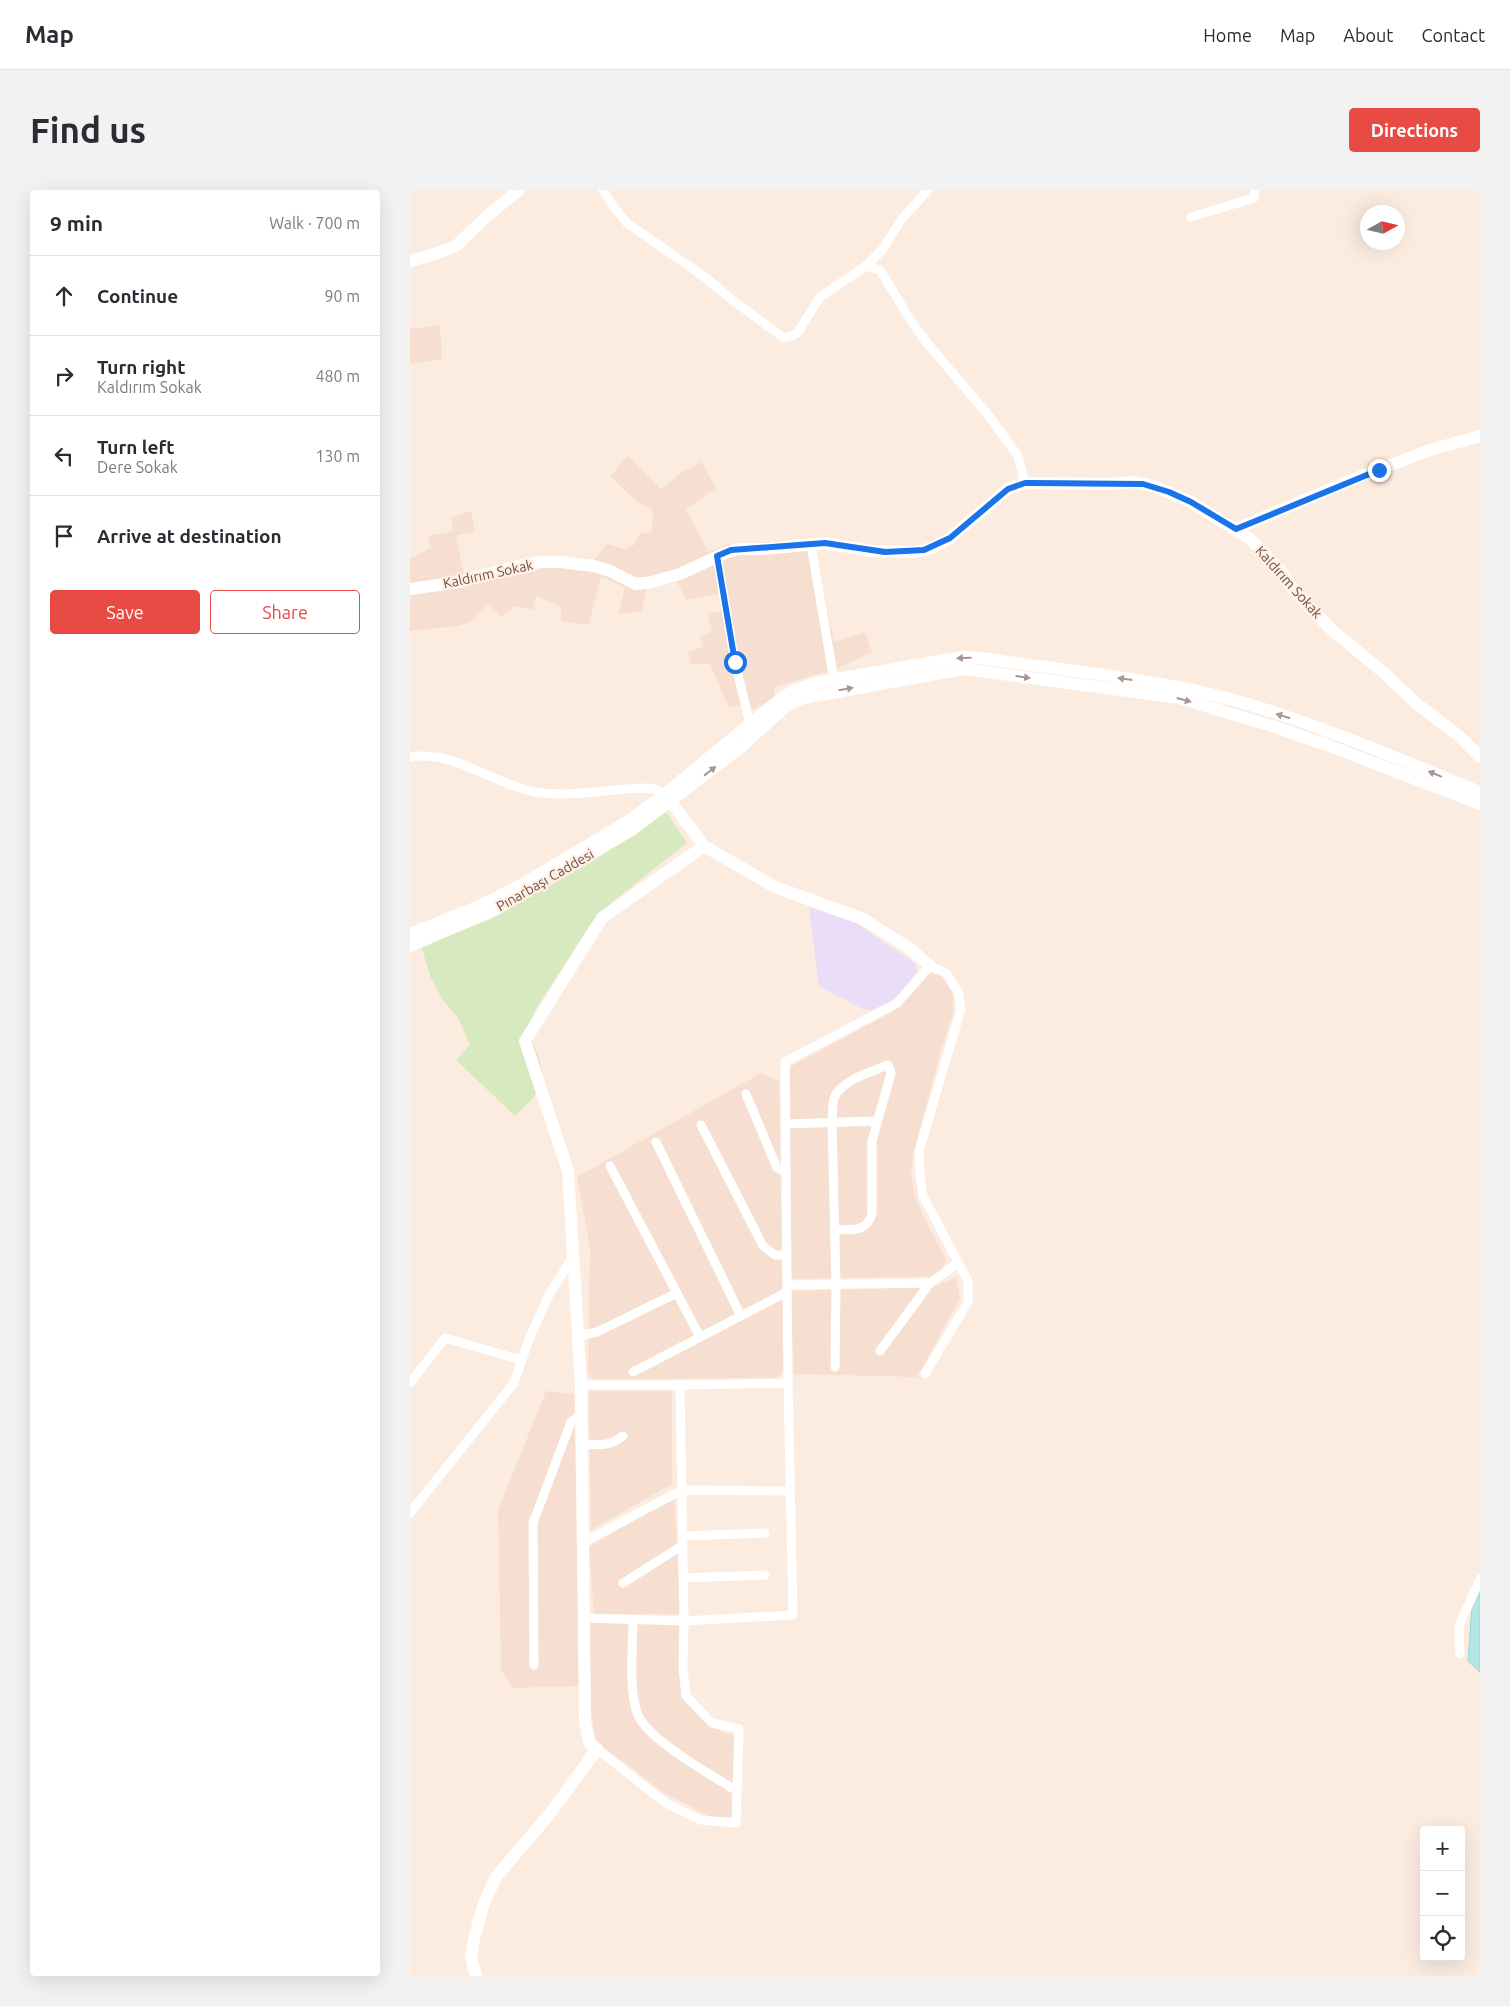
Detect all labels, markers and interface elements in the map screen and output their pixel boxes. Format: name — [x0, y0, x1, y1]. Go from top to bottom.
text: Map — [25, 21, 74, 48]
text: Home — [1203, 25, 1252, 45]
text: Map — [1280, 25, 1315, 45]
text: About — [1343, 25, 1393, 45]
text: Contact — [1421, 25, 1485, 45]
button: Directions — [1349, 108, 1480, 152]
text: Find us — [30, 110, 146, 150]
north arrow — [1360, 205, 1405, 250]
text: 9 min — [50, 211, 103, 235]
text: Walk · 700 m — [269, 214, 360, 232]
icon: ahead — [50, 282, 78, 310]
text: Continue — [97, 285, 178, 307]
text: 90 m — [324, 287, 360, 305]
text: Turn right — [97, 356, 185, 378]
icon: right — [50, 362, 78, 390]
text: 480 m — [315, 367, 360, 385]
text: Kaldırım Sokak — [97, 378, 202, 396]
text: Turn left — [97, 436, 175, 458]
icon: left — [50, 442, 78, 470]
text: 130 m — [315, 447, 360, 465]
text: Dere Sokak — [97, 458, 178, 476]
route end — [1368, 459, 1391, 482]
icon: arrive — [50, 522, 78, 550]
text: Arrive at destination — [97, 525, 282, 547]
street label: Kaldırım Sokak — [1252, 543, 1326, 621]
street label: Kaldırım Sokak — [441, 557, 535, 591]
button: Save — [50, 590, 200, 634]
button: Share — [210, 590, 360, 634]
route start — [724, 651, 747, 674]
one-way arrow — [956, 654, 972, 662]
one-way arrow — [1016, 673, 1032, 681]
one-way arrow — [1117, 675, 1133, 683]
one-way arrow — [838, 685, 854, 693]
one-way arrow — [1177, 696, 1192, 704]
one-way arrow — [1275, 712, 1290, 720]
one-way arrow — [703, 766, 717, 776]
one-way arrow — [1428, 769, 1442, 777]
street label: Pınarbaşı Caddesi — [493, 846, 597, 914]
map controls — [1420, 1826, 1465, 1961]
button: + — [1420, 1826, 1465, 1871]
button: − — [1420, 1871, 1465, 1916]
button: locate — [1420, 1916, 1465, 1961]

